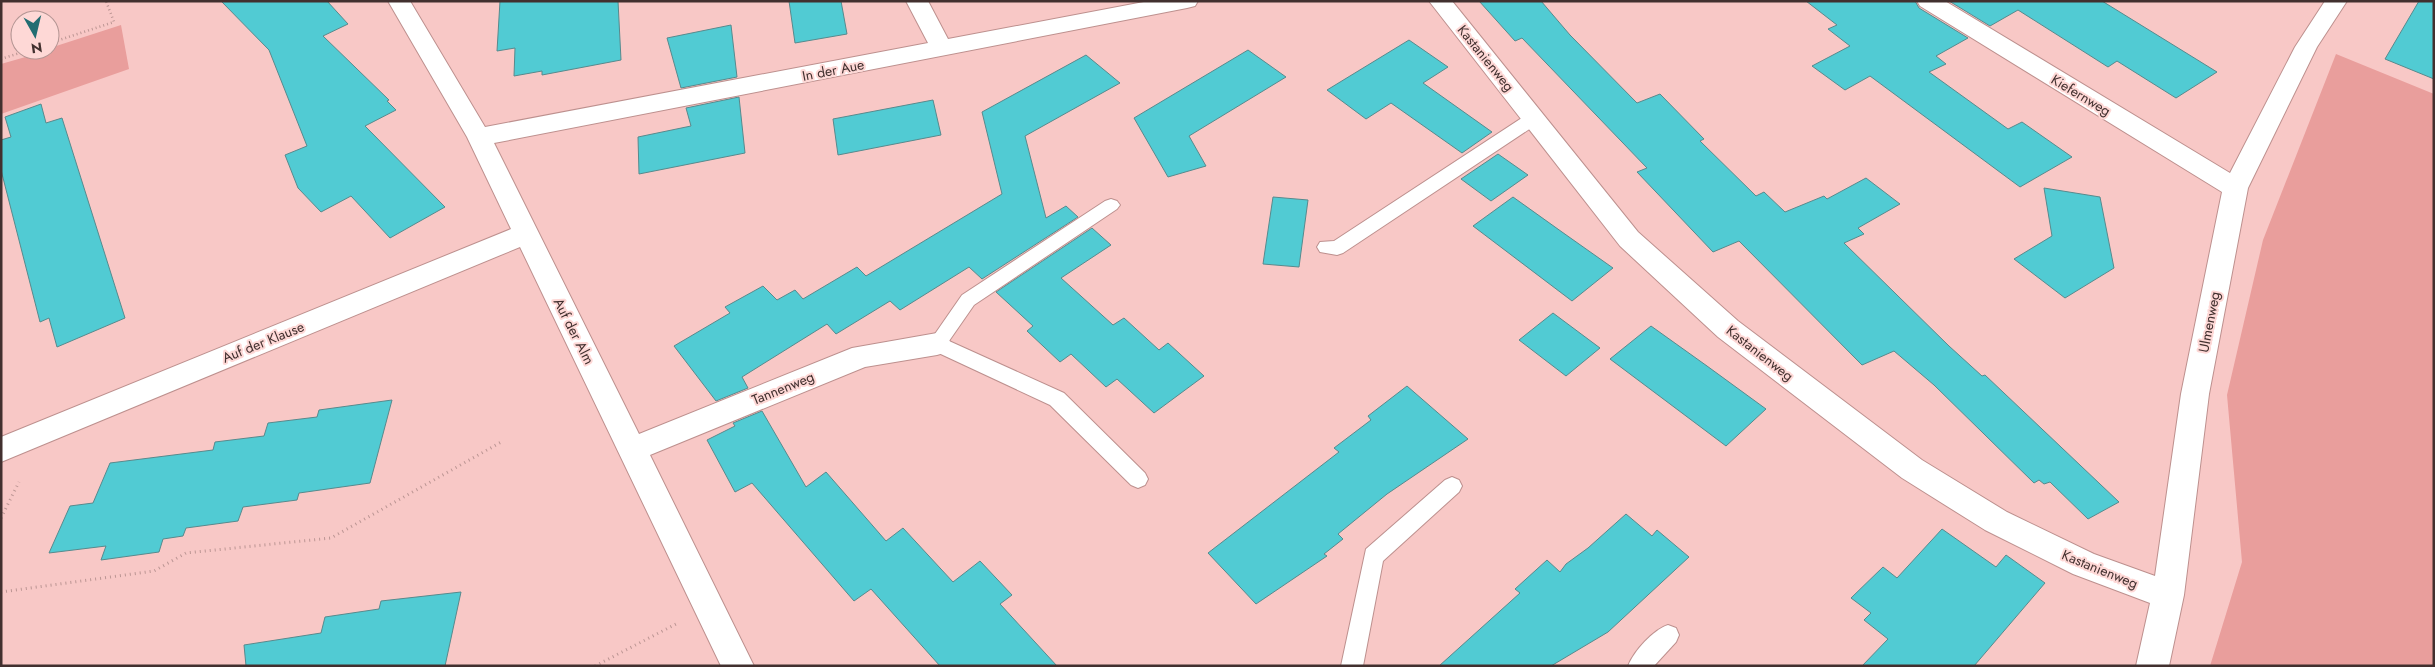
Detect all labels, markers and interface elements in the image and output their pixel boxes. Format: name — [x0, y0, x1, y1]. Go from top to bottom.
north arrow — [10, 10, 60, 60]
street label: Kastanienweg — [1453, 20, 1519, 96]
text: N — [30, 37, 44, 59]
street label: In der Aue — [800, 54, 866, 86]
street label: Kiefernweg — [2047, 69, 2115, 121]
street label: Ulmenweg — [2193, 290, 2225, 354]
street label: Auf der Alm — [549, 294, 599, 368]
street label: Auf der Klause — [219, 316, 307, 368]
street label: Kastanienweg — [1722, 320, 1798, 386]
street label: Tannenweg — [749, 366, 817, 410]
street label: Kastanienweg — [2059, 545, 2141, 593]

